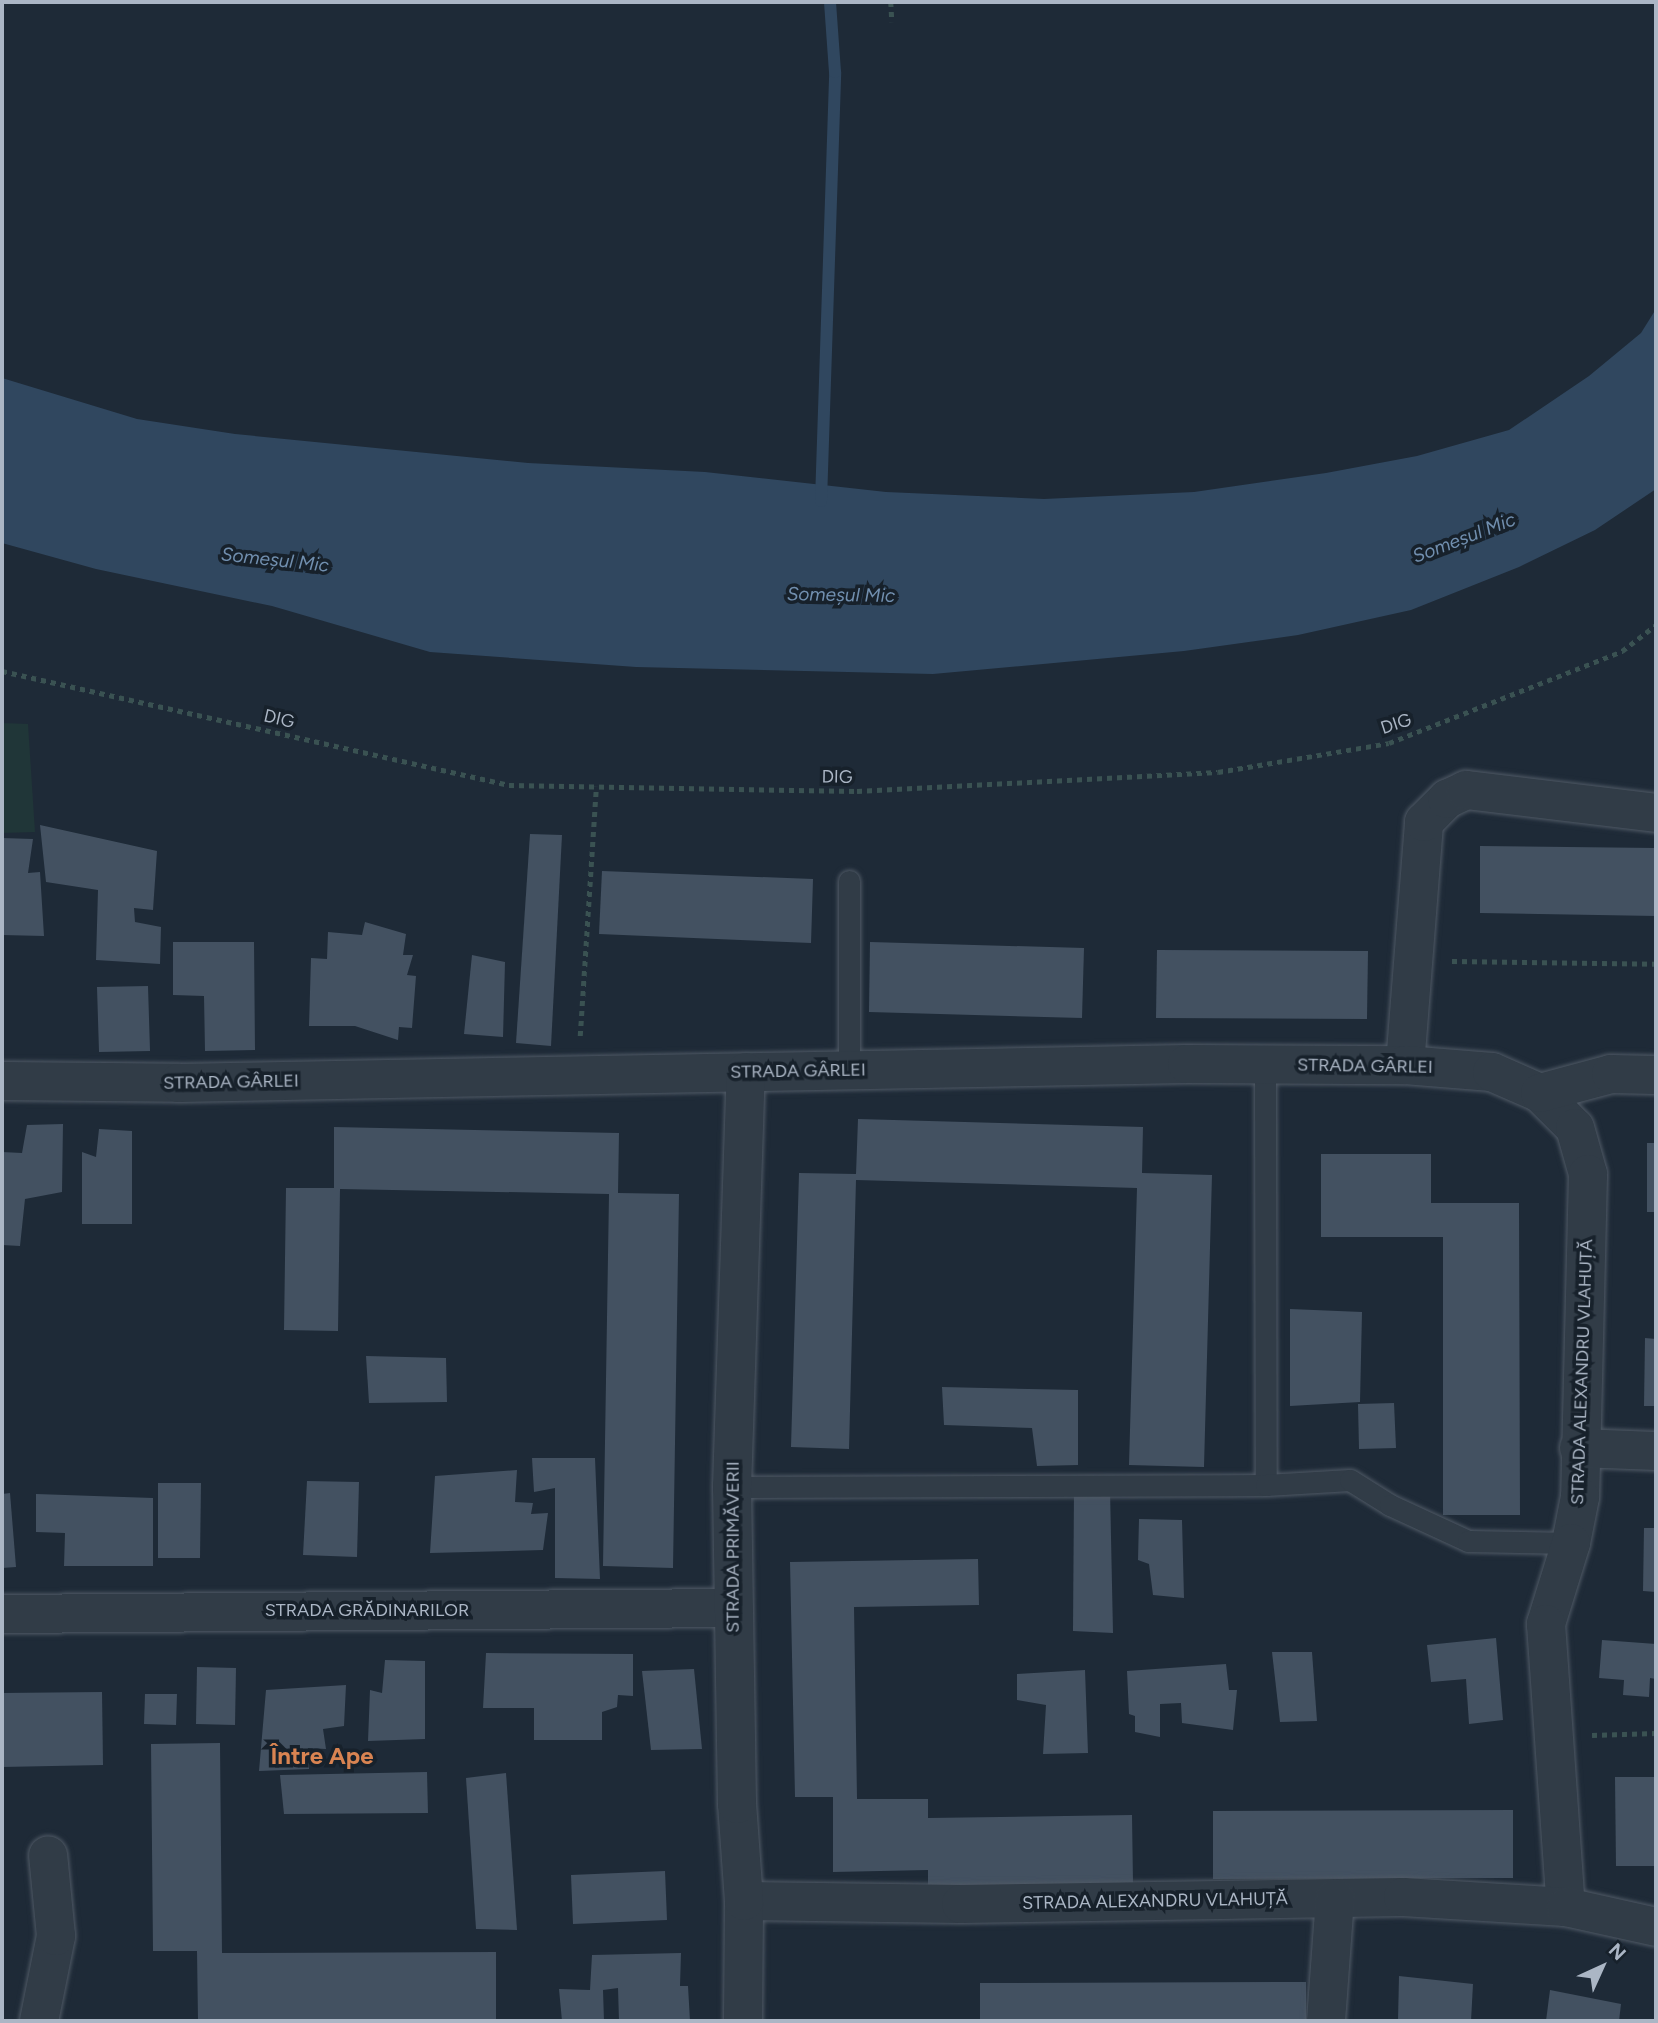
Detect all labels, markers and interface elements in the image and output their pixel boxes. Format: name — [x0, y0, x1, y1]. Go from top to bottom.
water label: Someșul Mic — [1409, 508, 1519, 568]
water label: Someșul Mic — [220, 543, 330, 577]
water label: Someșul Mic — [787, 583, 895, 607]
street label: DIG — [261, 705, 297, 733]
street label: DIG — [1378, 709, 1414, 739]
street label: DIG — [821, 766, 853, 788]
street label: STRADA GÂRLEI — [1297, 1054, 1433, 1078]
street label: STRADA GÂRLEI — [730, 1059, 866, 1083]
street label: STRADA GÂRLEI — [163, 1070, 299, 1094]
street label: STRADA ALEXANDRU VLAHUȚĂ — [1567, 1239, 1597, 1505]
street label: STRADA PRIMĂVERII — [722, 1461, 744, 1633]
street label: STRADA GRĂDINARILOR — [265, 1599, 469, 1621]
district label: Între Ape — [270, 1742, 374, 1770]
street label: STRADA ALEXANDRU VLAHUȚĂ — [1022, 1888, 1288, 1914]
north arrow — [1567, 1932, 1637, 2002]
text: N — [1604, 1938, 1631, 1965]

